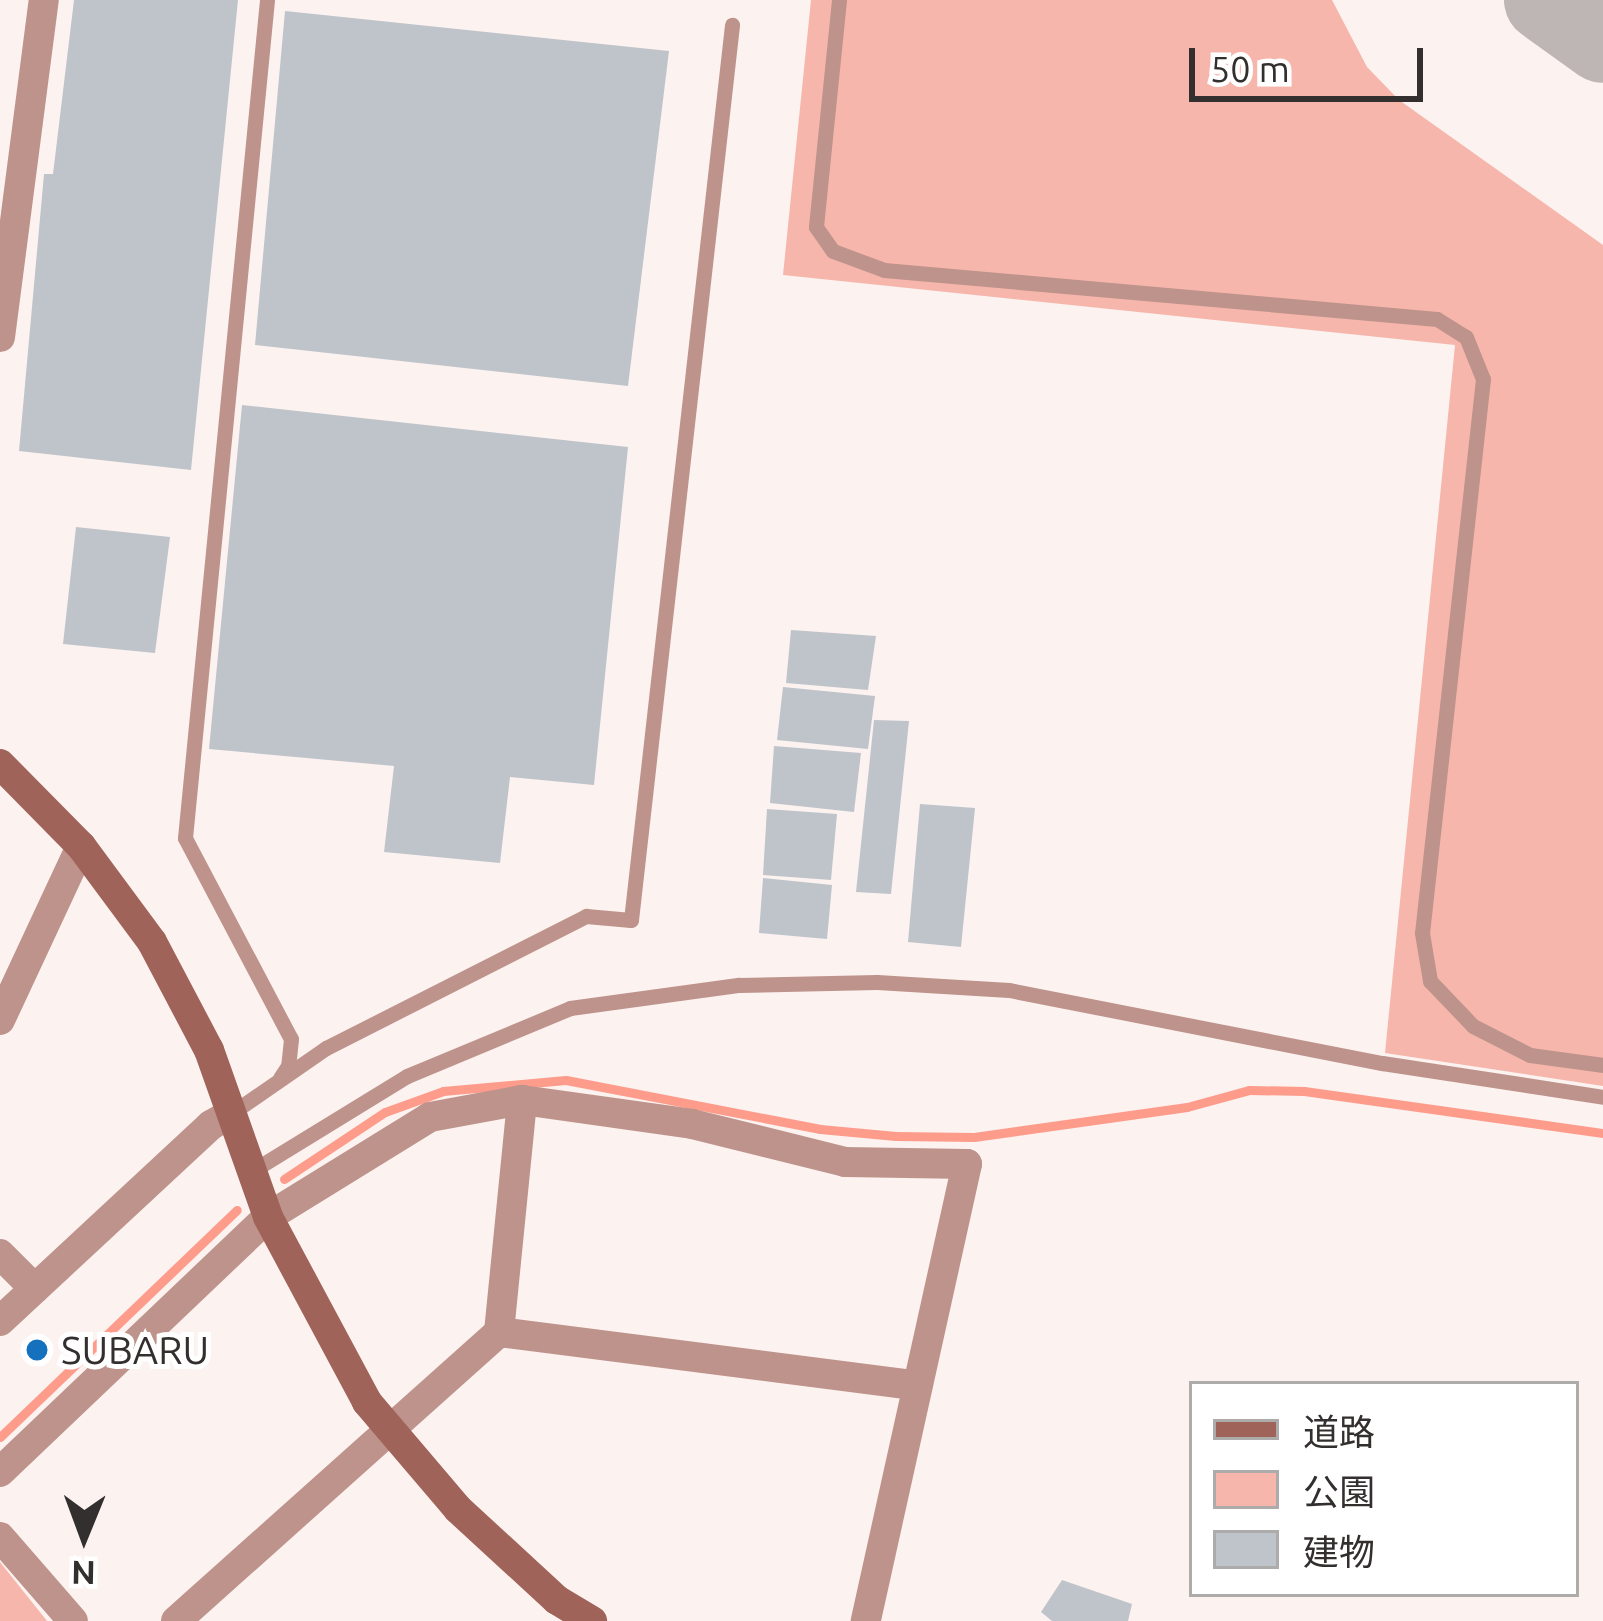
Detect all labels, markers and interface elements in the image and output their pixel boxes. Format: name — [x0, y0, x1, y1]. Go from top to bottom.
scale bar — [1195, 24, 1429, 98]
text: 50 m — [1210, 48, 1290, 89]
place label: SUBARU — [61, 1327, 209, 1373]
marker: SUBARU — [24, 1337, 50, 1363]
legend — [1189, 1381, 1579, 1597]
text: 道路 — [1303, 1411, 1375, 1452]
text: 公園 — [1303, 1471, 1375, 1512]
north arrow — [24, 1477, 144, 1597]
text: 建物 — [1303, 1531, 1375, 1572]
text: N — [71, 1555, 96, 1592]

